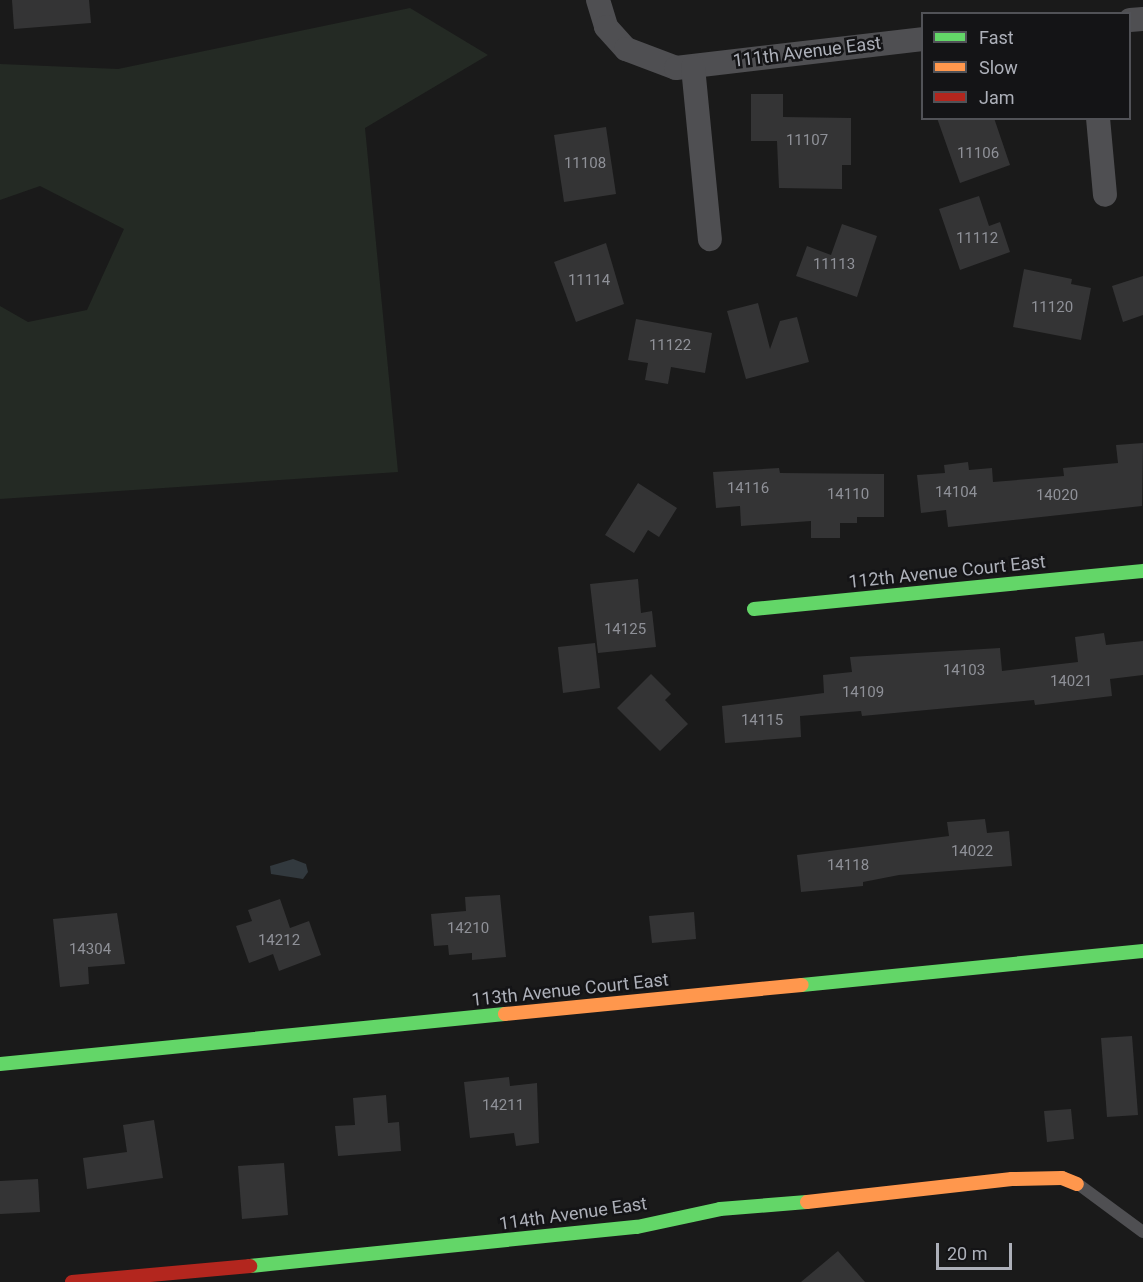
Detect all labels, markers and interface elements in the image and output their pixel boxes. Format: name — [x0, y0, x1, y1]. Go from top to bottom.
legend — [921, 12, 1131, 120]
text: Fast — [979, 27, 1014, 48]
street label: 111th Avenue East — [732, 32, 882, 72]
text: Slow — [979, 57, 1018, 78]
text: Jam — [979, 87, 1015, 108]
house number: 11107 — [786, 132, 828, 150]
house number: 11106 — [957, 145, 999, 163]
house number: 11108 — [564, 155, 606, 173]
house number: 11112 — [956, 230, 998, 248]
house number: 11113 — [813, 256, 855, 274]
house number: 11114 — [568, 272, 610, 290]
house number: 11120 — [1031, 299, 1073, 317]
house number: 11122 — [649, 337, 691, 355]
house number: 14116 — [727, 480, 769, 498]
house number: 14104 — [935, 484, 977, 502]
house number: 14110 — [827, 486, 869, 504]
house number: 14020 — [1036, 487, 1078, 505]
street label: 112th Avenue Court East — [847, 551, 1047, 593]
house number: 14125 — [604, 621, 646, 639]
house number: 14103 — [943, 662, 985, 680]
house number: 14021 — [1050, 673, 1092, 691]
house number: 14109 — [842, 684, 884, 702]
house number: 14115 — [741, 712, 783, 730]
house number: 14022 — [951, 843, 993, 861]
house number: 14118 — [827, 857, 869, 875]
house number: 14210 — [447, 920, 489, 938]
house number: 14212 — [258, 932, 300, 950]
house number: 14304 — [69, 941, 111, 959]
street label: 113th Avenue Court East — [470, 969, 670, 1011]
house number: 14211 — [482, 1097, 524, 1115]
street label: 114th Avenue East — [498, 1193, 648, 1235]
scale bar — [939, 1231, 1016, 1269]
text: 20 m — [947, 1243, 987, 1264]

